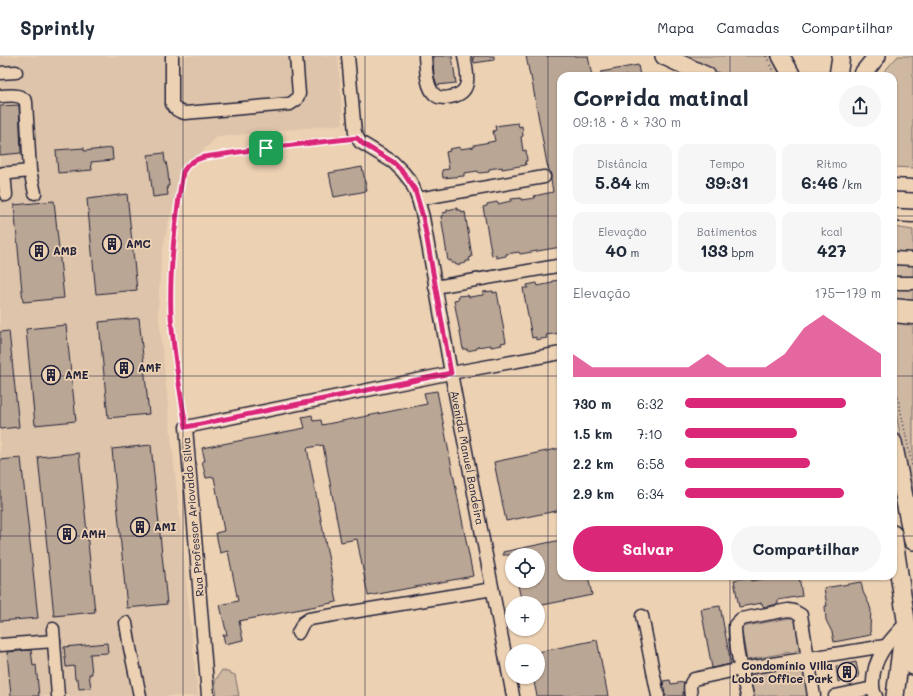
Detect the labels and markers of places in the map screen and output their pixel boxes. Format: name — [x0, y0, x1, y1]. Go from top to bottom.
pin — [249, 131, 283, 165]
building icon: AMC — [101, 233, 123, 255]
place label: AMC — [126, 236, 151, 251]
building icon: AMB — [28, 240, 50, 262]
place label: AMB — [53, 243, 77, 258]
building icon: AMF — [113, 357, 135, 379]
place label: AMF — [138, 360, 162, 375]
building icon: AME — [40, 364, 62, 386]
place label: AME — [65, 367, 89, 382]
building icon: AMI — [129, 516, 151, 538]
place label: AMI — [154, 519, 177, 534]
building icon: AMH — [56, 523, 78, 545]
place label: AMH — [81, 526, 107, 541]
place label: Condomínio Villa Lobos Office Park — [732, 658, 833, 686]
building icon: Condomínio Villa Lobos Office Park — [836, 661, 858, 683]

